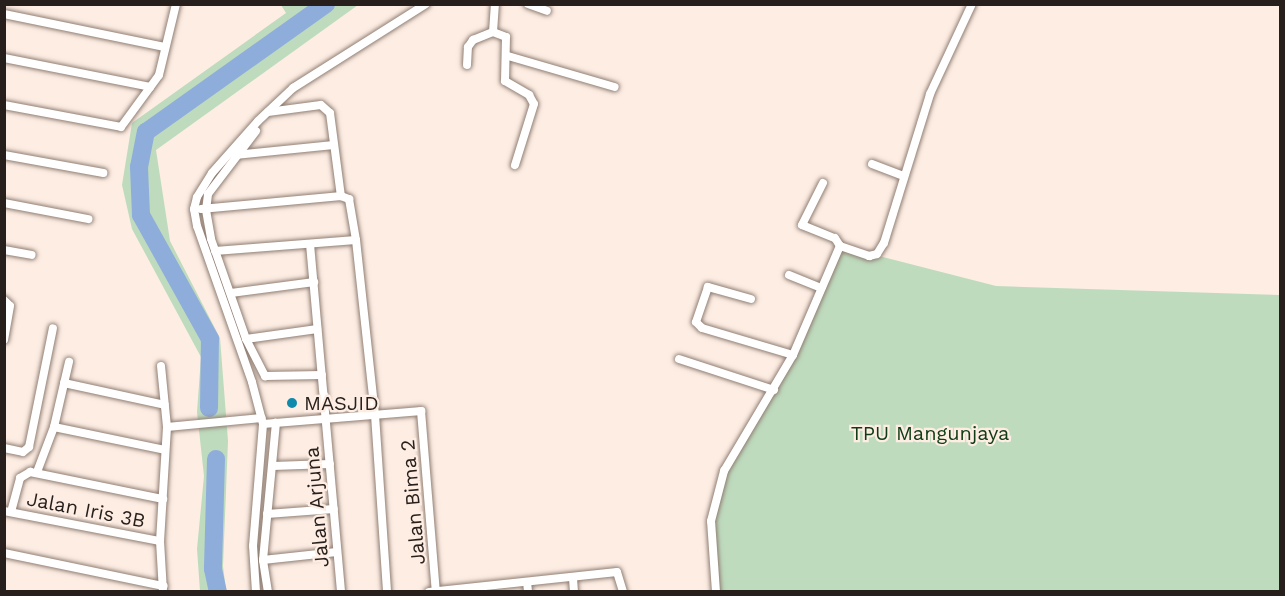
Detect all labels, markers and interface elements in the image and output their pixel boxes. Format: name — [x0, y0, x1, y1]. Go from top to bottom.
place label: MASJID — [304, 391, 379, 415]
marker: MASJID — [285, 396, 299, 410]
park label: TPU Mangunjaya — [851, 421, 1009, 445]
street label: Jalan Bima 2 — [396, 438, 430, 566]
street label: Jalan Arjuna — [300, 445, 334, 569]
street label: Jalan Iris 3B — [25, 487, 147, 533]

